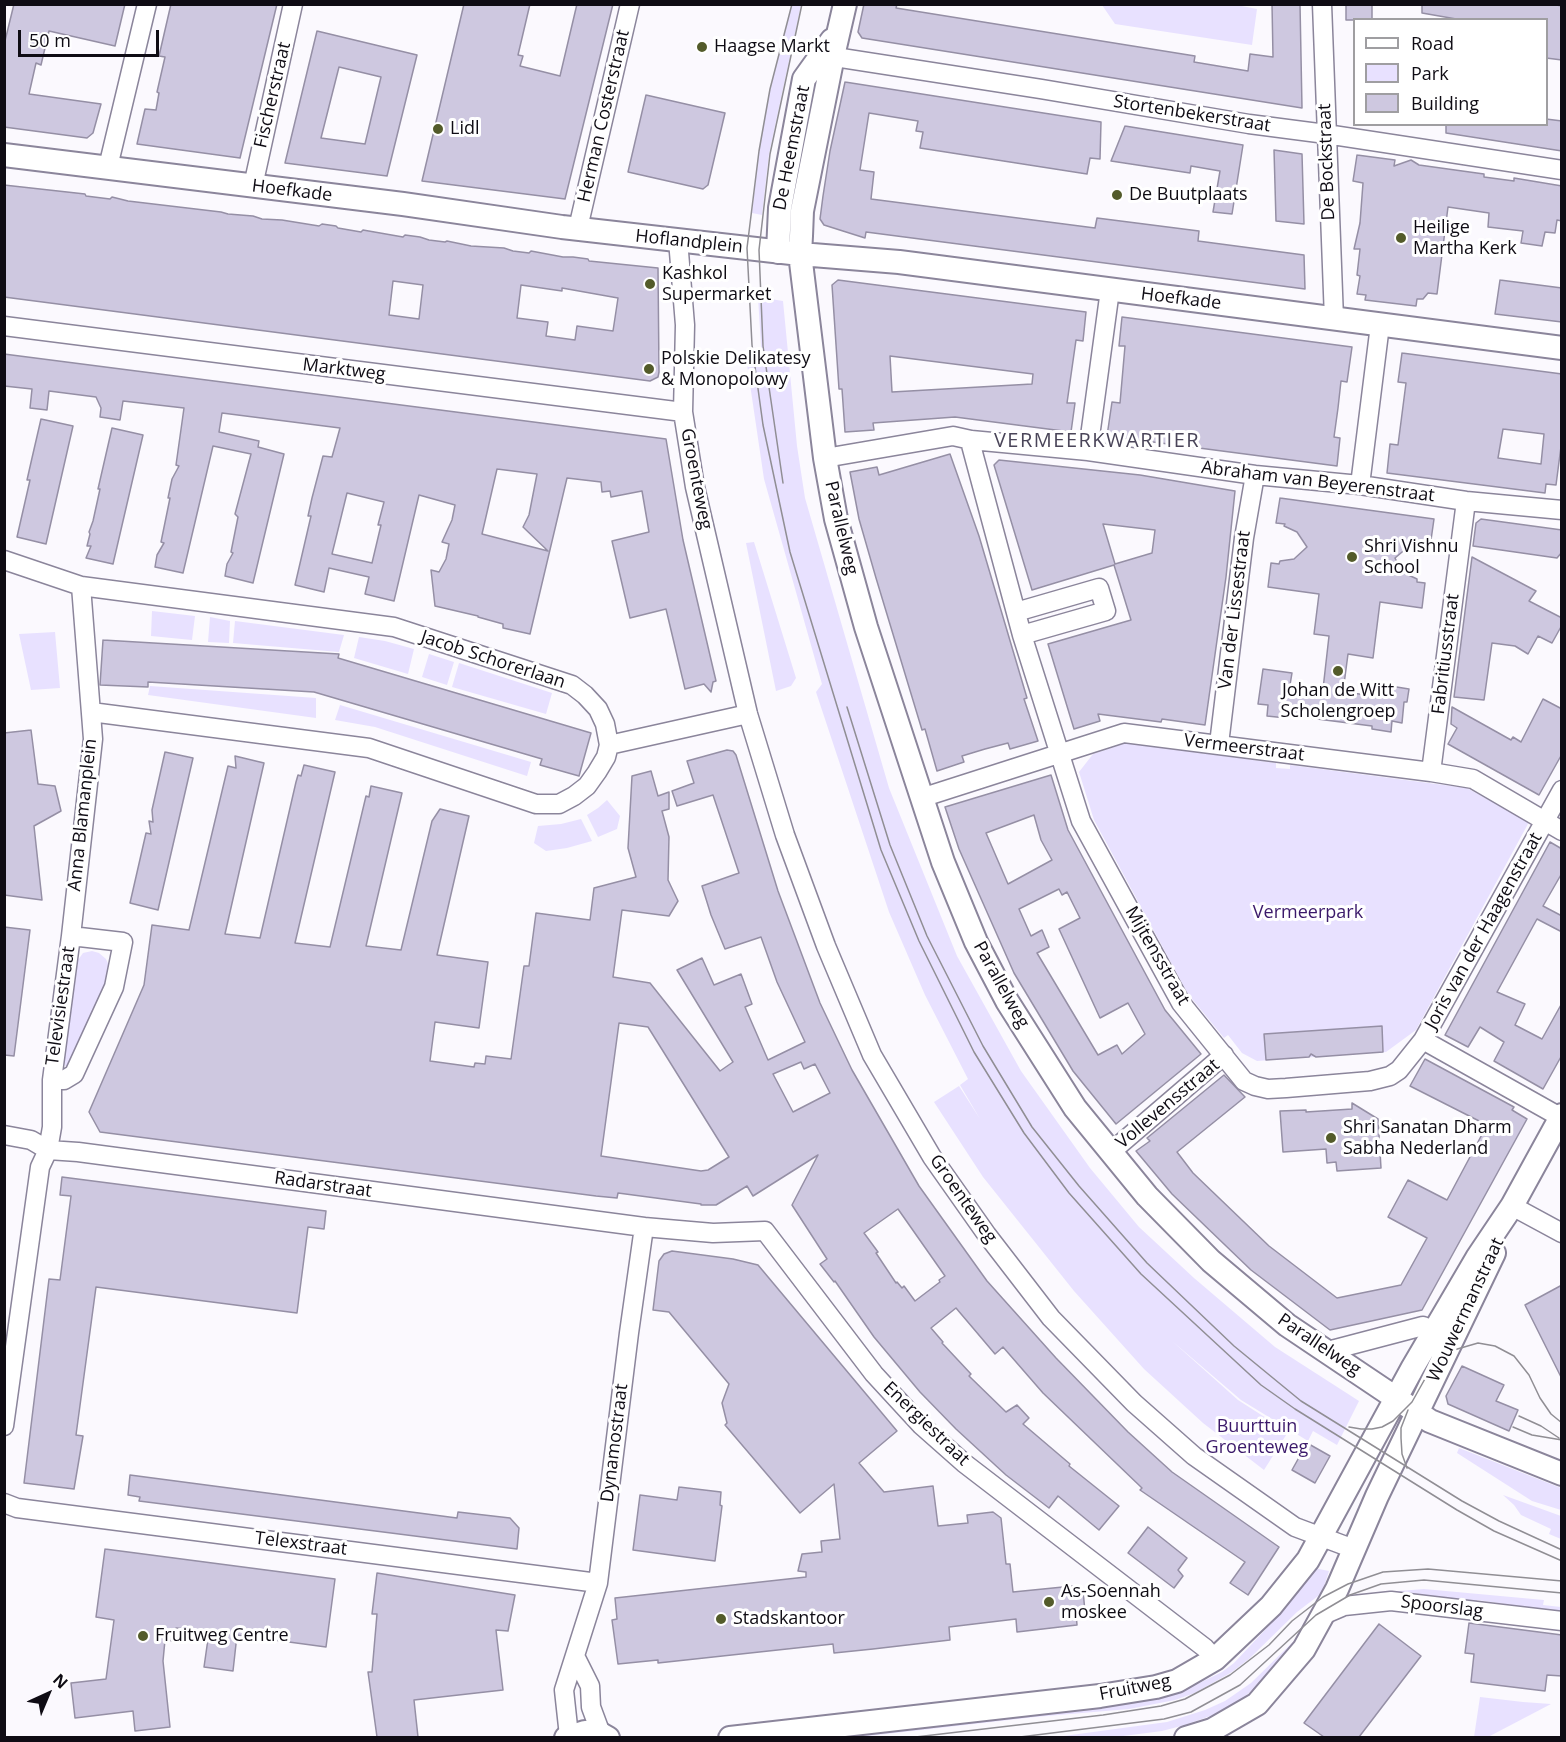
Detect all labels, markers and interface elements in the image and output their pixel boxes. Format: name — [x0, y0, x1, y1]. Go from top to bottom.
scale bar — [21, 18, 162, 56]
legend — [1353, 18, 1548, 126]
text: 50 m — [29, 28, 71, 52]
street label: Herman Costerstraat — [574, 28, 634, 204]
text: Road — [1411, 31, 1454, 55]
place label: Haagse Markt — [714, 36, 830, 58]
street label: Fischerstraat — [250, 40, 296, 150]
marker: Haagse Markt — [695, 40, 709, 54]
text: Park — [1411, 61, 1449, 85]
street label: De Heemstraat — [769, 84, 815, 212]
street label: Stortenbekerstraat — [1112, 91, 1272, 137]
text: Building — [1411, 91, 1479, 115]
street label: De Bockstraat — [1314, 103, 1340, 221]
place label: Lidl — [450, 118, 479, 140]
marker: Lidl — [431, 122, 445, 136]
street label: Hoefkade — [251, 175, 333, 207]
place label: De Buutplaats — [1129, 184, 1248, 206]
marker: De Buutplaats — [1110, 188, 1124, 202]
place label: Heilige Martha Kerk — [1413, 217, 1517, 260]
street label: Hoflandplein — [634, 226, 744, 258]
marker: Heilige Martha Kerk — [1394, 231, 1408, 245]
place label: Kashkol Supermarket — [662, 263, 771, 306]
marker: Kashkol Supermarket — [643, 277, 657, 291]
street label: Hoefkade — [1140, 283, 1222, 315]
place label: Polskie Delikatesy & Monopolowy — [661, 348, 810, 391]
street label: Marktweg — [301, 354, 387, 386]
marker: Polskie Delikatesy & Monopolowy — [642, 362, 656, 376]
street label: Groenteweg — [676, 426, 716, 532]
district label: VERMEERKWARTIER — [994, 429, 1200, 453]
street label: Abraham van Beyerenstraat — [1200, 457, 1436, 507]
street label: Parallelweg — [820, 479, 862, 577]
street label: Van der Lissestraat — [1215, 529, 1255, 691]
place label: Shri Vishnu School — [1364, 536, 1458, 578]
marker: Shri Vishnu School — [1345, 550, 1359, 564]
street label: Fabritiusstraat — [1428, 592, 1464, 716]
street label: Jacob Schorerlaan — [418, 626, 568, 694]
marker: Johan de Witt Scholengroep — [1331, 664, 1345, 678]
place label: Johan de Witt Scholengroep — [1280, 680, 1396, 722]
street label: Vermeerstraat — [1183, 730, 1305, 766]
street label: Anna Blamanplein — [64, 738, 102, 892]
street label: Joris van der Haagenstraat — [1421, 829, 1547, 1033]
park label: Vermeerpark — [1253, 902, 1363, 924]
street label: Mijtensstraat — [1120, 903, 1194, 1009]
street label: Parallelweg — [968, 938, 1034, 1032]
street label: Televisiestraat — [42, 945, 80, 1067]
street label: Vollevensstraat — [1112, 1055, 1224, 1153]
place label: Shri Sanatan Dharm Sabha Nederland — [1343, 1117, 1512, 1160]
marker: Shri Sanatan Dharm Sabha Nederland — [1324, 1131, 1338, 1145]
street label: Groenteweg — [925, 1151, 1001, 1247]
street label: Radarstraat — [273, 1167, 373, 1203]
street label: Wouwermanstraat — [1423, 1235, 1509, 1385]
street label: Parallelweg — [1273, 1309, 1365, 1381]
street label: Energiestraat — [878, 1377, 974, 1471]
street label: Dynamostraat — [597, 1382, 633, 1504]
park label: Buurttuin Groenteweg — [1206, 1416, 1308, 1458]
street label: Telexstraat — [254, 1528, 348, 1560]
place label: As-Soennah moskee — [1061, 1581, 1161, 1624]
street label: Spoorslag — [1400, 1591, 1484, 1623]
marker: As-Soennah moskee — [1042, 1595, 1056, 1609]
place label: Stadskantoor — [733, 1608, 845, 1630]
marker: Stadskantoor — [714, 1612, 728, 1626]
place label: Fruitweg Centre — [155, 1625, 289, 1647]
marker: Fruitweg Centre — [136, 1629, 150, 1643]
north arrow — [18, 1664, 78, 1724]
text: N — [48, 1669, 73, 1693]
street label: Fruitweg — [1097, 1670, 1173, 1706]

